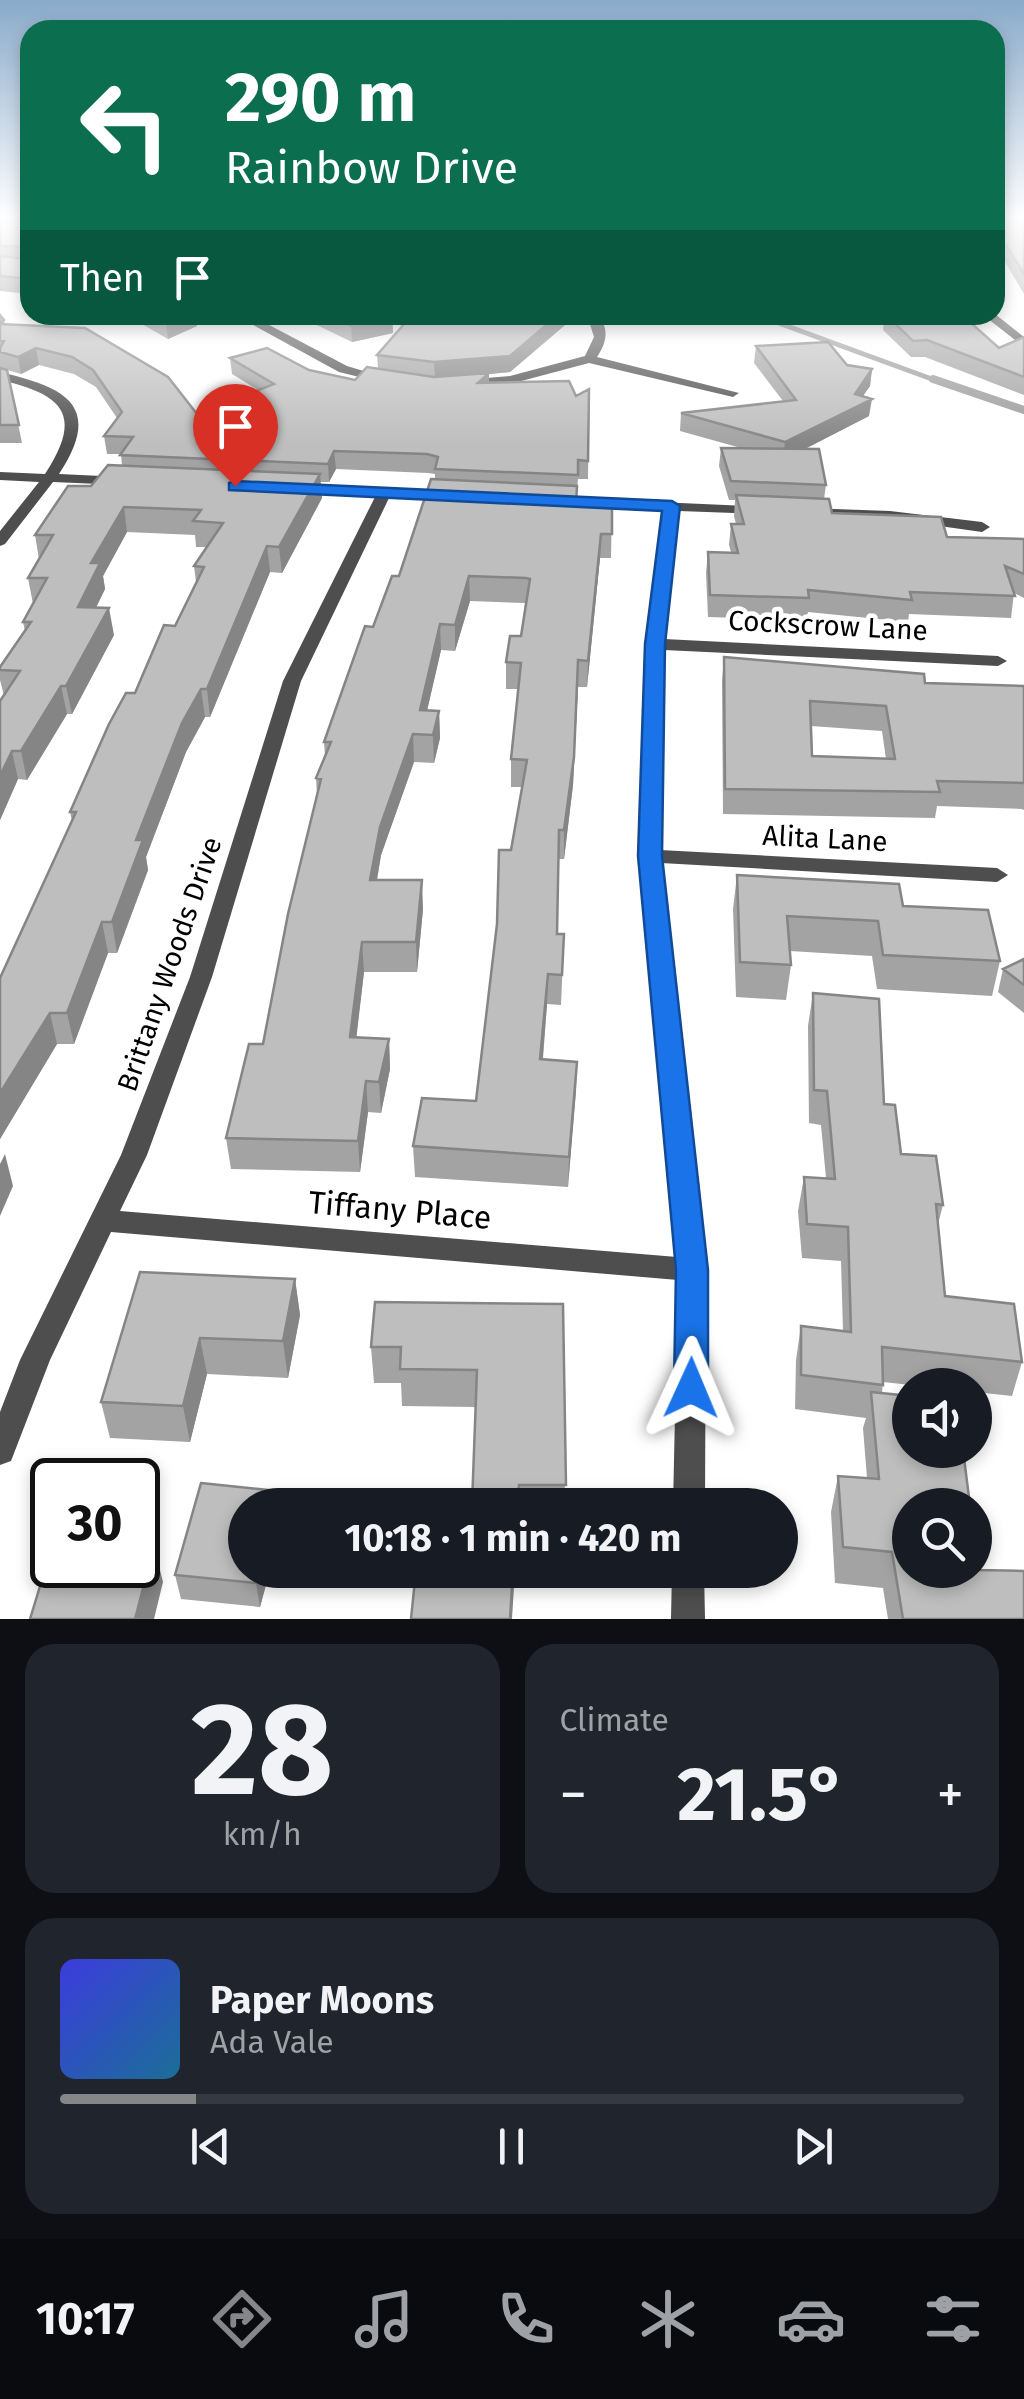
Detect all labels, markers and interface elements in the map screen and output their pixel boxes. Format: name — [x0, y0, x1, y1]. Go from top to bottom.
text: 290 m — [225, 56, 416, 140]
icon: left — [60, 60, 190, 190]
text: Rainbow Drive — [225, 141, 518, 195]
icon: arrive — [165, 250, 220, 305]
text: Then — [60, 255, 145, 301]
pin — [193, 384, 278, 487]
icon: arrive — [208, 399, 263, 454]
street label: Cockscrow Lane — [727, 604, 929, 647]
street label: Alita Lane — [762, 819, 888, 858]
street label: Brittany Woods Drive — [110, 833, 229, 1096]
street label: Tiffany Place — [307, 1183, 493, 1237]
position arrow — [639, 1336, 743, 1440]
map controls — [892, 1368, 992, 1588]
button: sound — [892, 1368, 992, 1468]
speed limit sign: 30 — [30, 1458, 160, 1588]
button: search — [892, 1488, 992, 1588]
text: 10:18 · 1 min · 420 m — [345, 1515, 681, 1561]
text: 28 — [191, 1672, 334, 1828]
text: Climate — [560, 1701, 669, 1739]
text: 21.5° — [677, 1750, 846, 1840]
text: − — [560, 1762, 587, 1828]
text: + — [937, 1762, 964, 1828]
text: km/h — [223, 1815, 302, 1853]
text: Paper Moons — [210, 1977, 434, 2023]
text: Ada Vale — [210, 2023, 334, 2061]
icon: previous — [183, 2119, 238, 2174]
icon: pause — [484, 2119, 539, 2174]
icon: next — [786, 2119, 841, 2174]
icon: directions — [207, 2284, 277, 2354]
icon: music — [349, 2284, 419, 2354]
icon: phone — [491, 2284, 561, 2354]
icon: climate — [633, 2284, 703, 2354]
icon: car — [776, 2284, 846, 2354]
icon: filters — [918, 2284, 988, 2354]
text: 10:17 — [36, 2292, 135, 2346]

